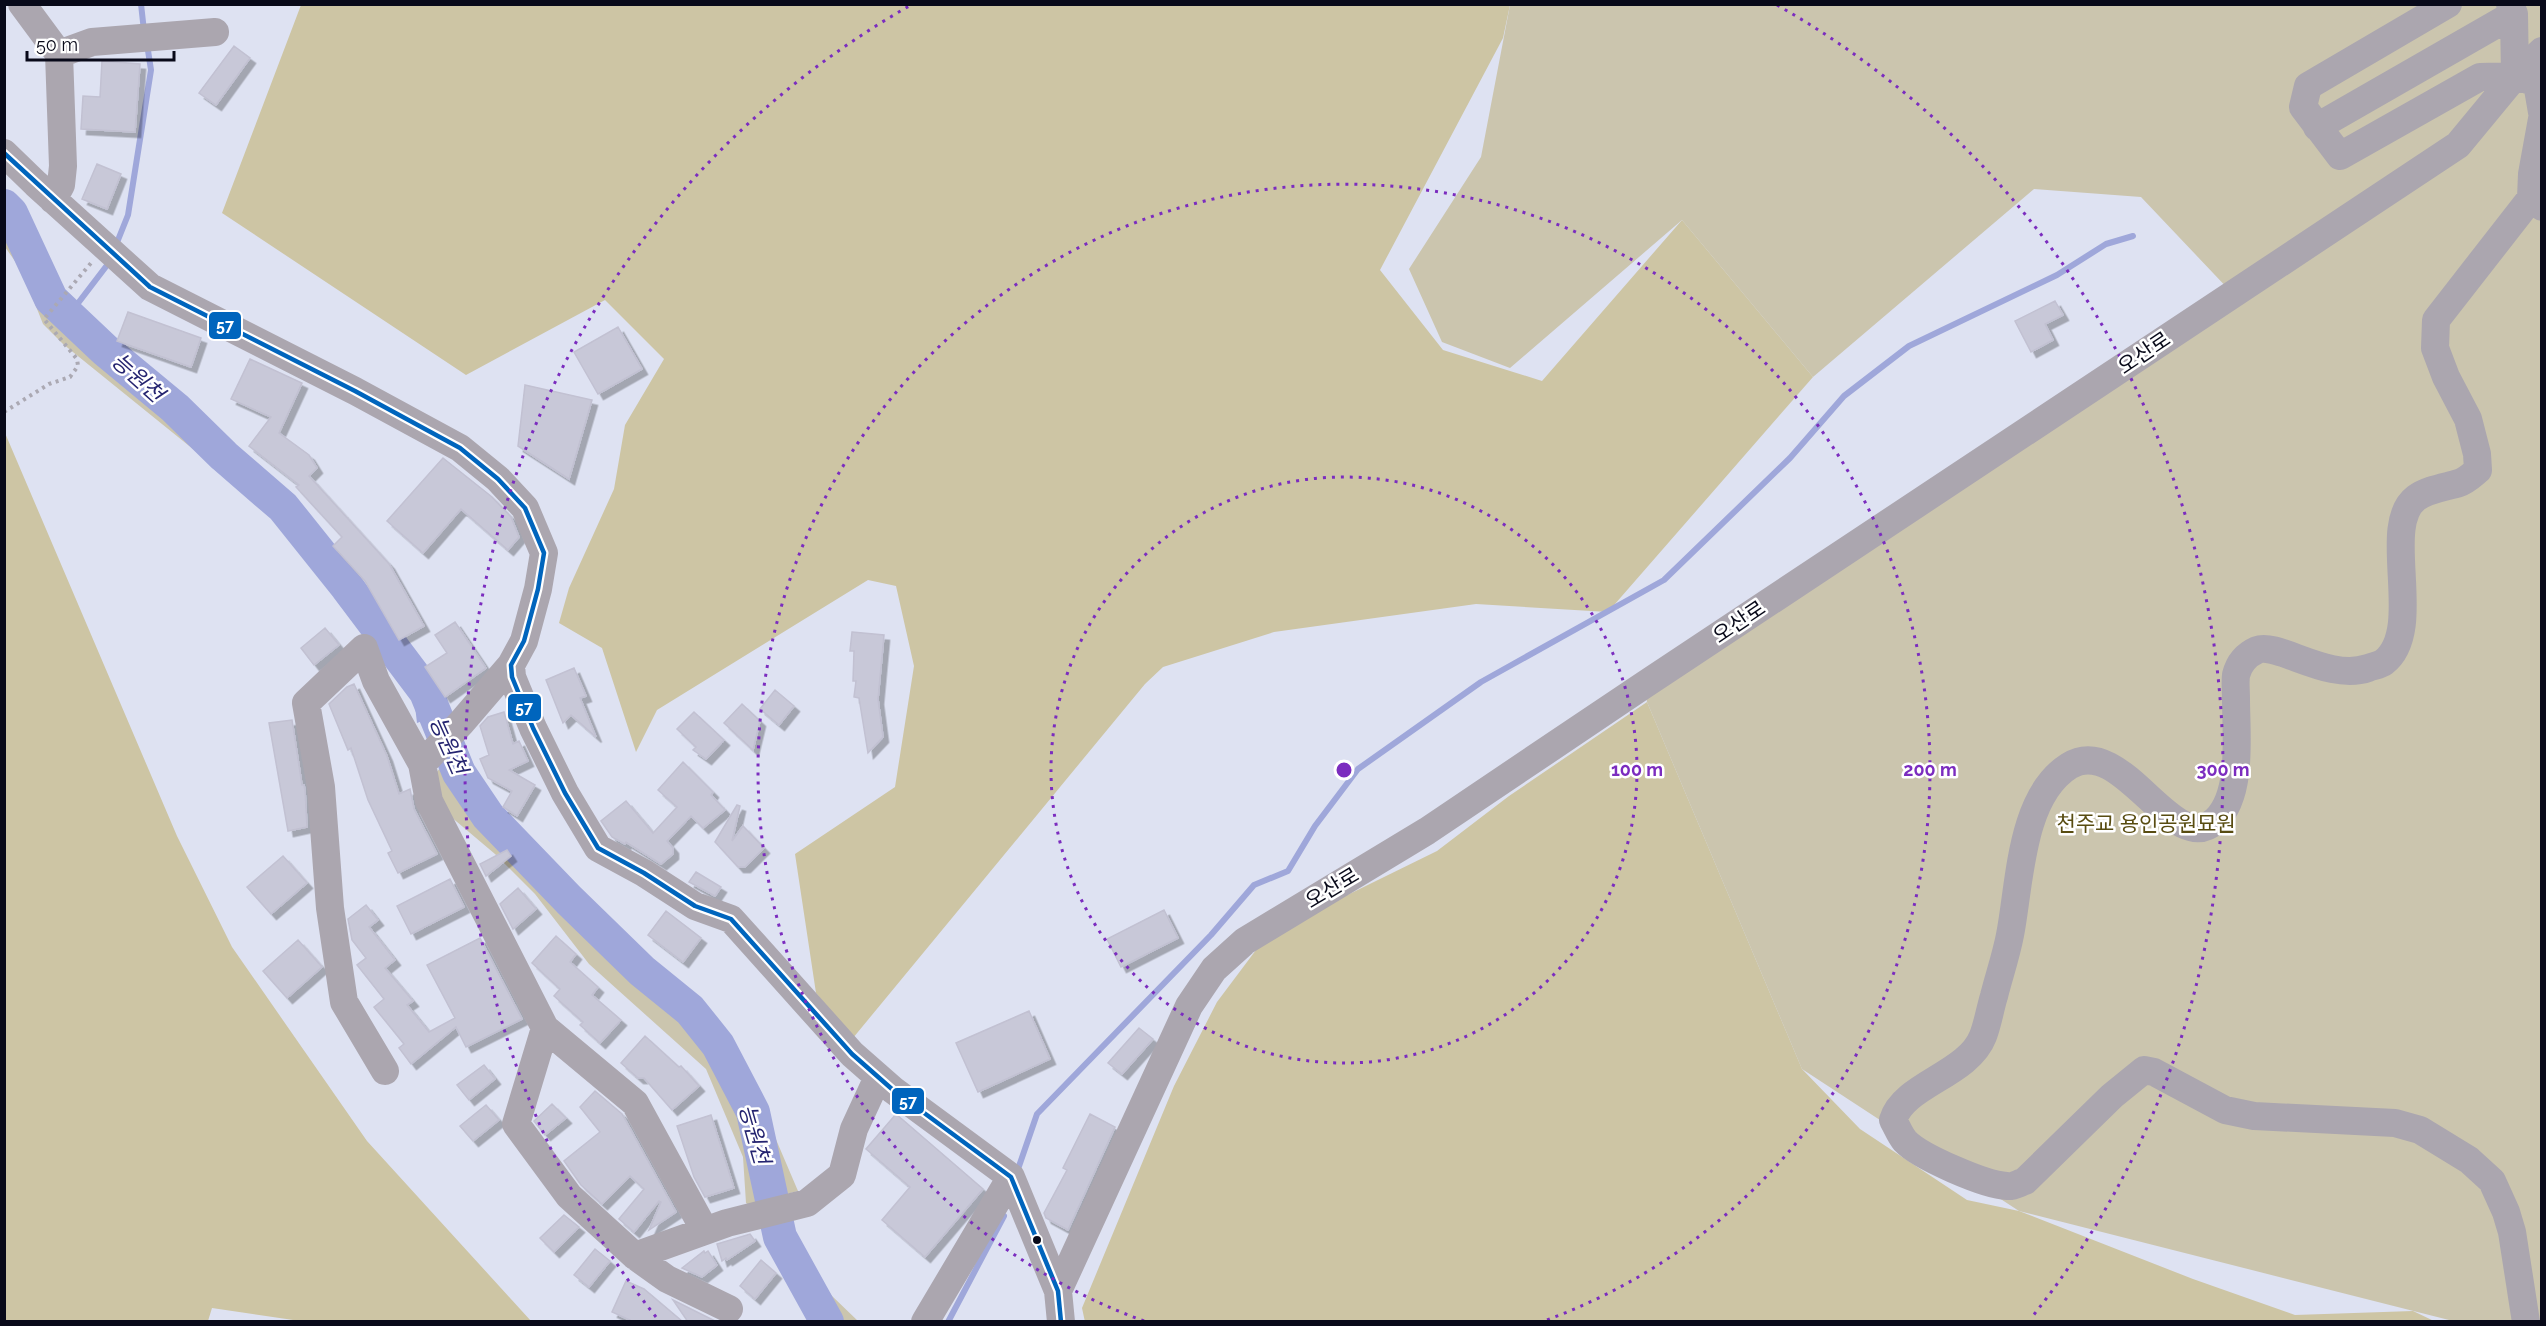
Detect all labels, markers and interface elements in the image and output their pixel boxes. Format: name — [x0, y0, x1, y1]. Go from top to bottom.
scale bar — [27, 24, 174, 62]
text: 50 m — [36, 34, 78, 55]
line badge: 57 — [208, 311, 242, 340]
text: 57 — [216, 316, 234, 335]
street label: 오산로 — [2113, 326, 2175, 379]
water label: 능원천 — [107, 347, 171, 409]
street label: 오산로 — [1708, 595, 1770, 648]
line badge: 57 — [507, 693, 542, 722]
text: 57 — [515, 698, 533, 717]
water label: 능원천 — [425, 712, 474, 781]
text: 100 m — [1611, 759, 1663, 780]
text: 200 m — [1903, 759, 1957, 780]
text: 300 m — [2196, 759, 2250, 780]
centre of rings — [1334, 760, 1354, 780]
park label: 천주교 용인공원묘원 — [2056, 811, 2236, 836]
street label: 오산로 — [1300, 862, 1363, 913]
line badge: 57 — [891, 1087, 925, 1115]
text: 57 — [899, 1092, 917, 1111]
water label: 능원천 — [734, 1101, 777, 1169]
unlabelled marker — [1031, 1234, 1043, 1246]

